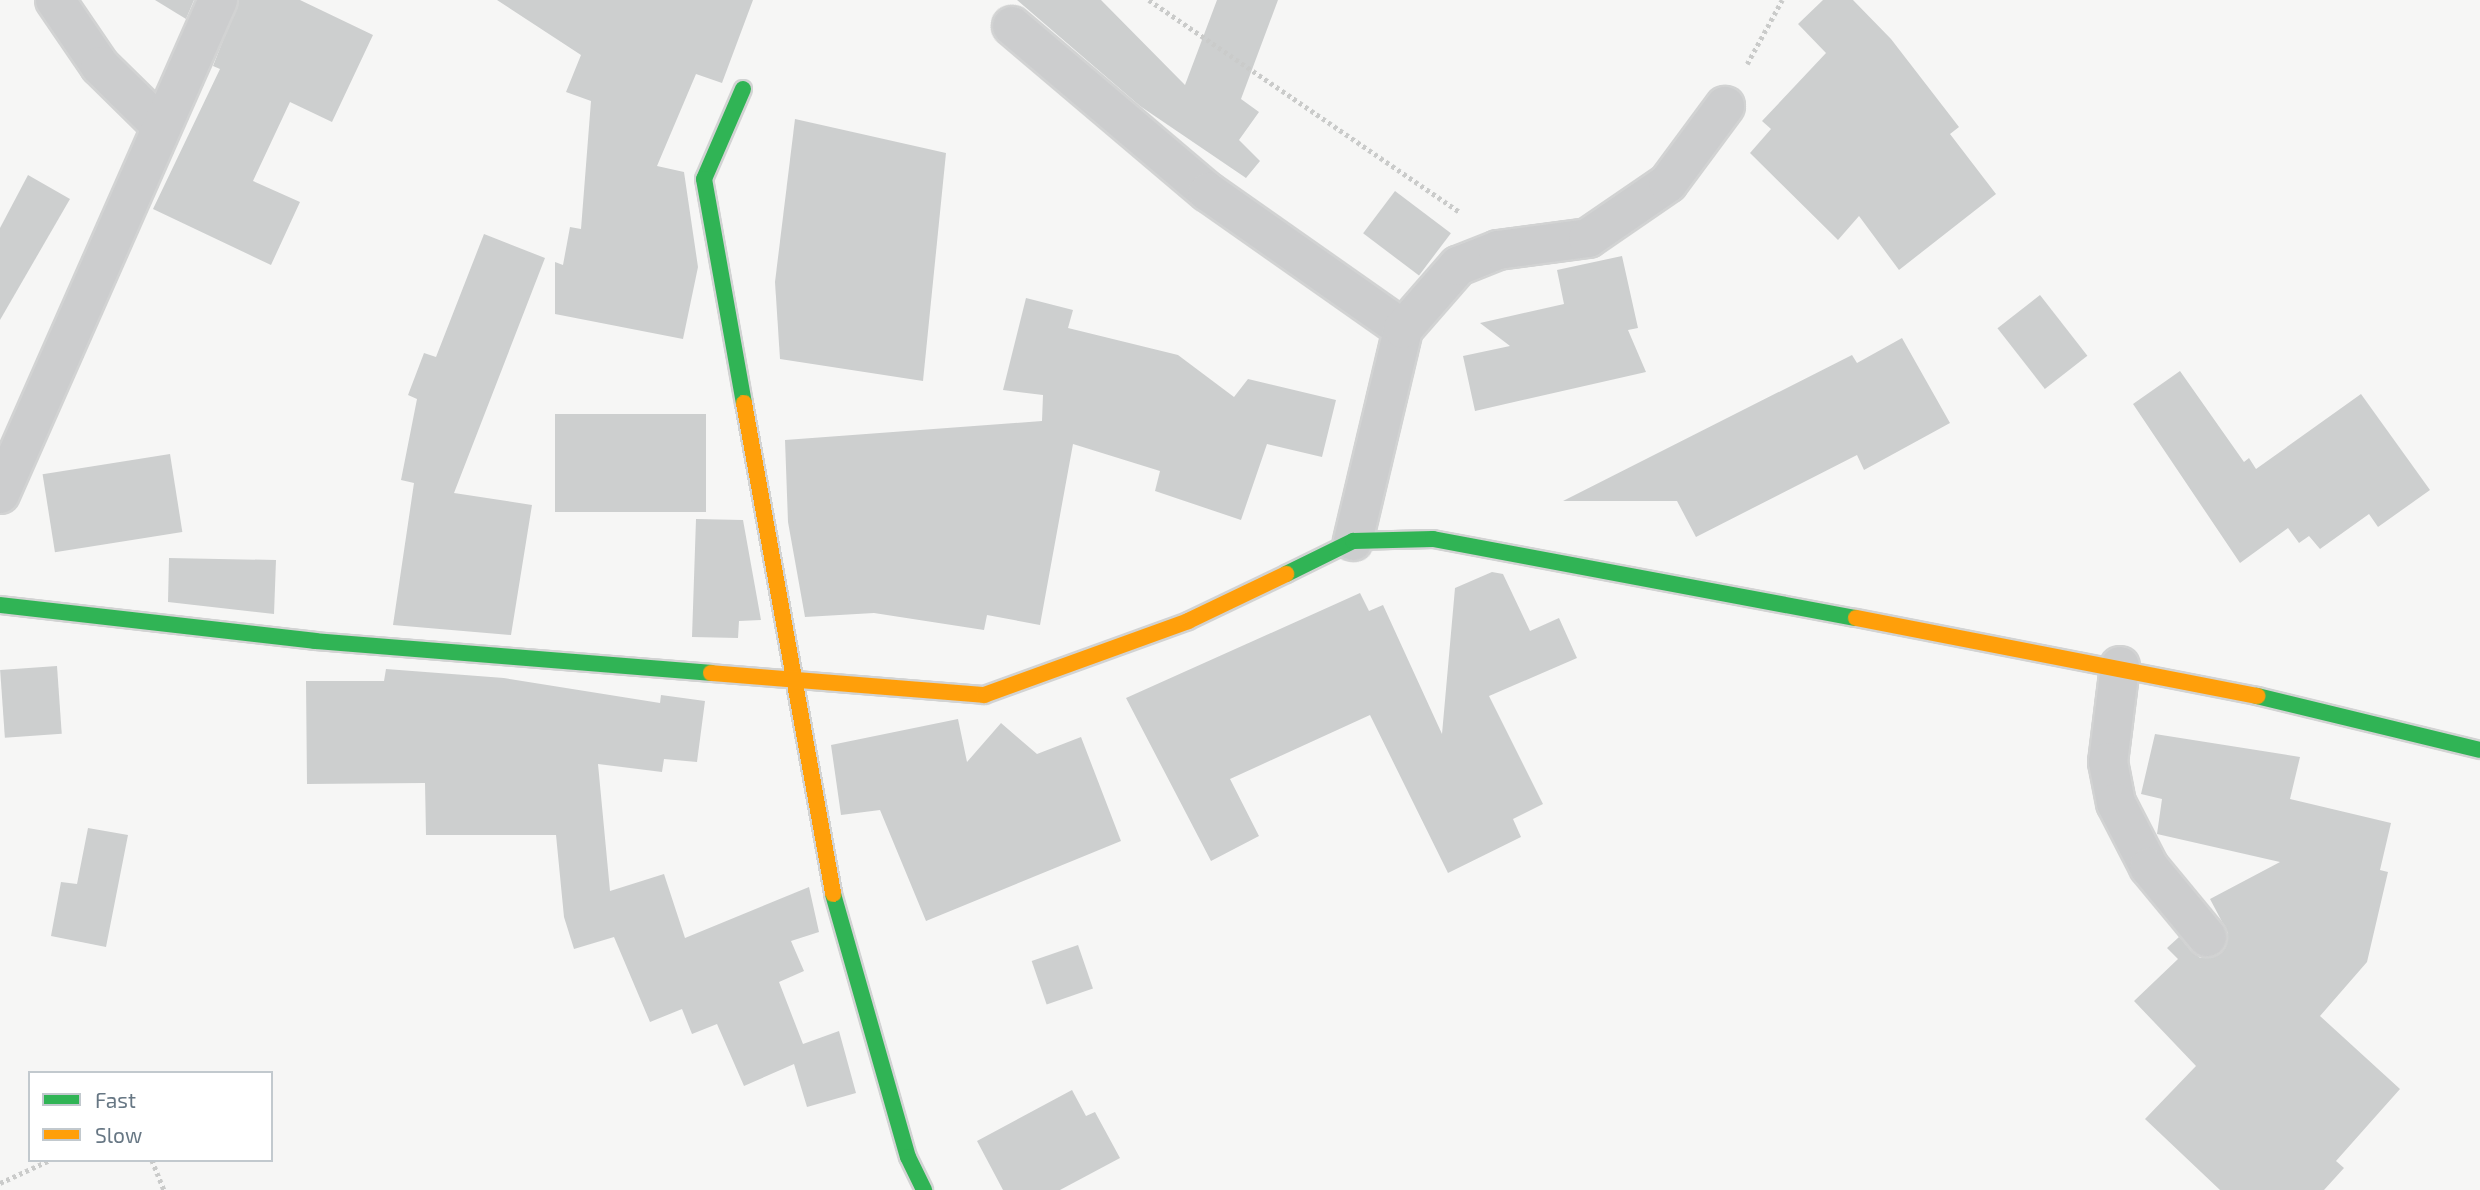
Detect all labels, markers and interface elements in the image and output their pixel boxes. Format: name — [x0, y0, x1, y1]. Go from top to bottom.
legend — [28, 1071, 273, 1162]
text: Fast — [95, 1087, 136, 1112]
text: Slow — [95, 1122, 142, 1147]

